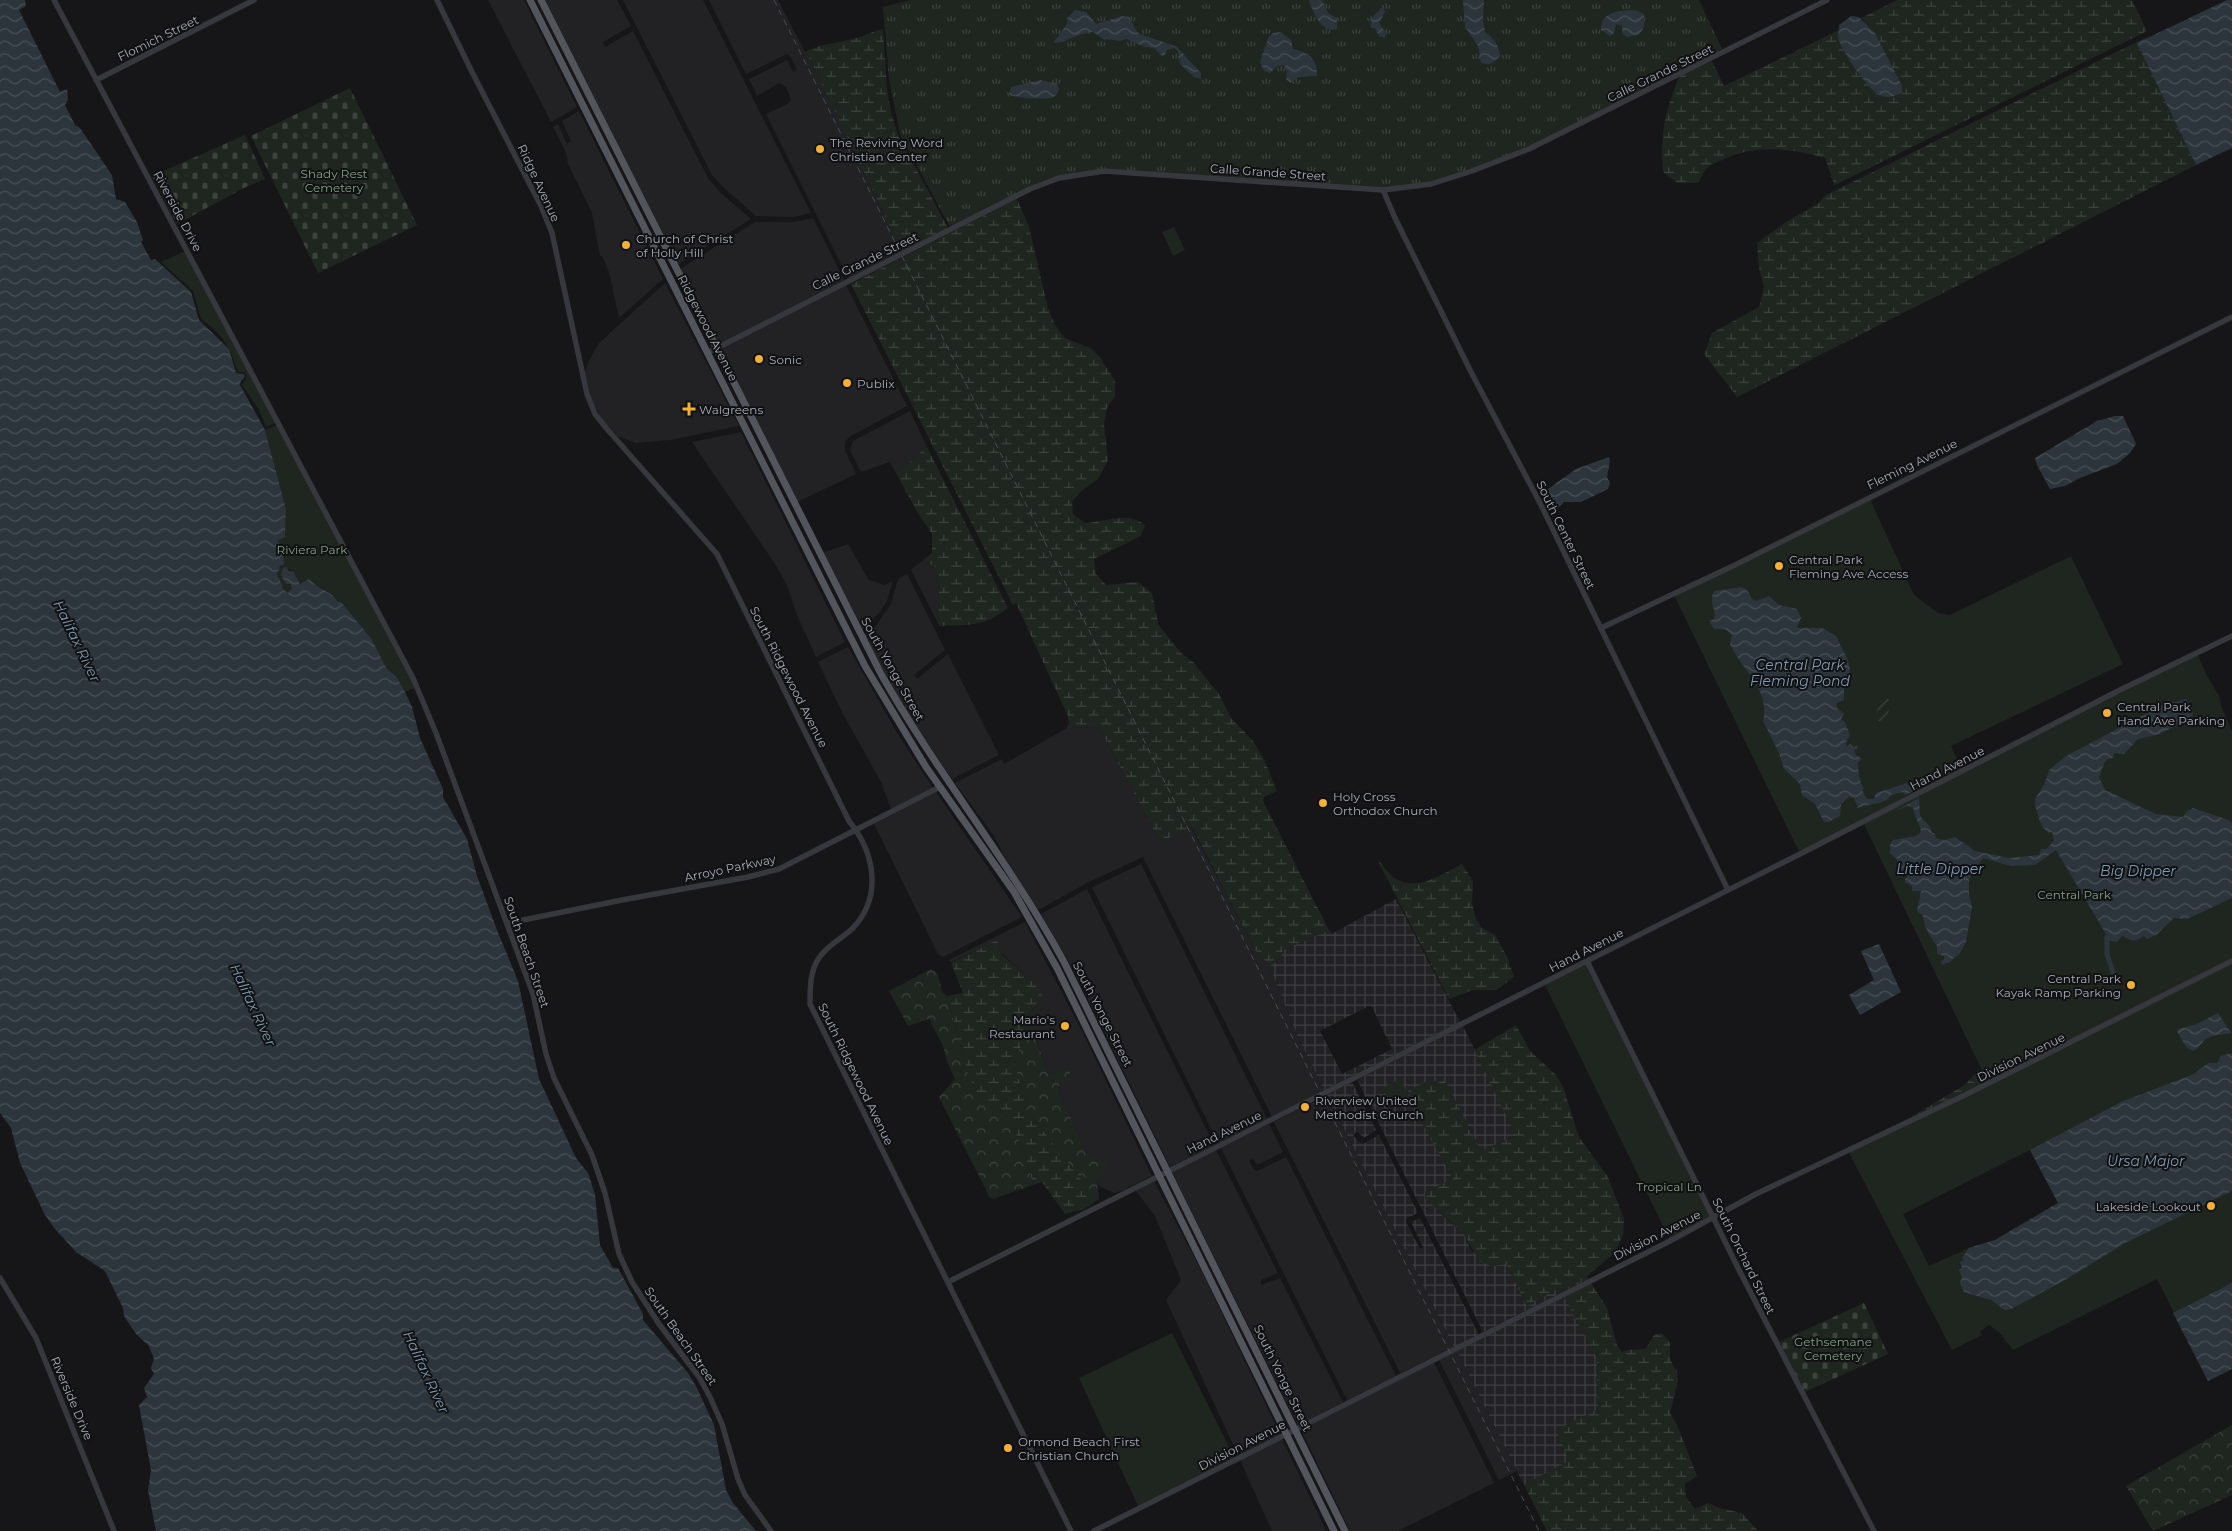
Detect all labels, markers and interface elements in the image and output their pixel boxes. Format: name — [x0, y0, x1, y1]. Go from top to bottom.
street label: Flomich Street — [115, 12, 201, 64]
street label: Calle Grande Street — [1605, 41, 1716, 105]
place label: The Reviving Word Christian Center — [830, 135, 943, 164]
street label: Ridge Avenue — [514, 142, 564, 224]
marker: The Reviving Word Christian Center — [814, 143, 826, 155]
street label: Calle Grande Street — [1210, 160, 1326, 184]
park label: Shady Rest Cemetery — [301, 166, 368, 195]
street label: Riverside Drive — [150, 168, 206, 254]
street label: Calle Grande Street — [810, 229, 921, 293]
place label: Church of Christ of Holly Hill — [636, 231, 733, 260]
marker: Church of Christ of Holly Hill — [620, 239, 632, 251]
street label: Ridgewood Avenue — [675, 272, 741, 384]
place label: Sonic — [769, 352, 802, 367]
marker: Sonic — [753, 353, 765, 365]
place label: Publix — [857, 376, 895, 391]
marker: Publix — [841, 377, 853, 389]
place label: Walgreens — [699, 402, 763, 417]
marker: Walgreens — [683, 403, 695, 415]
street label: Fleming Avenue — [1864, 436, 1960, 492]
street label: South Center Street — [1533, 478, 1599, 592]
park label: Riviera Park — [277, 542, 348, 557]
place label: Central Park Fleming Ave Access — [1789, 552, 1908, 581]
marker: Central Park Fleming Ave Access — [1773, 560, 1785, 572]
water label: Halifax River — [49, 597, 105, 685]
street label: South Ridgewood Avenue — [747, 604, 831, 750]
street label: South Yonge Street — [858, 614, 928, 724]
water label: Central Park Fleming Pond — [1750, 656, 1851, 690]
place label: Central Park Hand Ave Parking — [2117, 699, 2225, 728]
marker: Central Park Hand Ave Parking — [2101, 707, 2113, 719]
street label: Hand Avenue — [1907, 743, 1987, 793]
place label: Holy Cross Orthodox Church — [1333, 789, 1438, 818]
marker: Holy Cross Orthodox Church — [1317, 797, 1329, 809]
street label: Arroyo Parkway — [683, 851, 778, 885]
water label: Little Dipper — [1896, 860, 1984, 878]
water label: Big Dipper — [2100, 862, 2176, 880]
park label: Central Park — [2037, 887, 2112, 902]
street label: South Beach Street — [501, 894, 553, 1010]
street label: Hand Avenue — [1546, 925, 1626, 975]
street label: South Yonge Street — [1070, 959, 1136, 1069]
water label: Halifax River — [226, 961, 280, 1049]
place label: Central Park Kayak Ramp Parking — [1995, 971, 2122, 1000]
marker: Central Park Kayak Ramp Parking — [2125, 979, 2137, 991]
street label: South Ridgewood Avenue — [815, 1000, 897, 1148]
place label: Mario's Restaurant — [989, 1012, 1055, 1041]
marker: Mario's Restaurant — [1059, 1020, 1071, 1032]
street label: Division Avenue — [1975, 1029, 2067, 1085]
place label: Riverview United Methodist Church — [1315, 1093, 1424, 1122]
marker: Riverview United Methodist Church — [1299, 1101, 1311, 1113]
street label: Hand Avenue — [1184, 1107, 1264, 1157]
water label: Ursa Major — [2107, 1152, 2185, 1170]
park label: Tropical Ln — [1636, 1179, 1702, 1194]
street label: South Orchard Street — [1709, 1195, 1779, 1317]
place label: Lakeside Lookout — [2096, 1199, 2201, 1214]
marker: Lakeside Lookout — [2205, 1200, 2217, 1212]
street label: Division Avenue — [1611, 1207, 1703, 1263]
street label: South Beach Street — [641, 1284, 721, 1388]
street label: South Yonge Street — [1251, 1322, 1315, 1434]
water label: Halifax River — [399, 1328, 453, 1416]
park label: Gethsemane Cemetery — [1794, 1334, 1872, 1363]
street label: Riverside Drive — [48, 1354, 96, 1442]
street label: Division Avenue — [1196, 1417, 1288, 1473]
place label: Ormond Beach First Christian Church — [1018, 1434, 1140, 1463]
marker: Ormond Beach First Christian Church — [1002, 1442, 1014, 1454]

